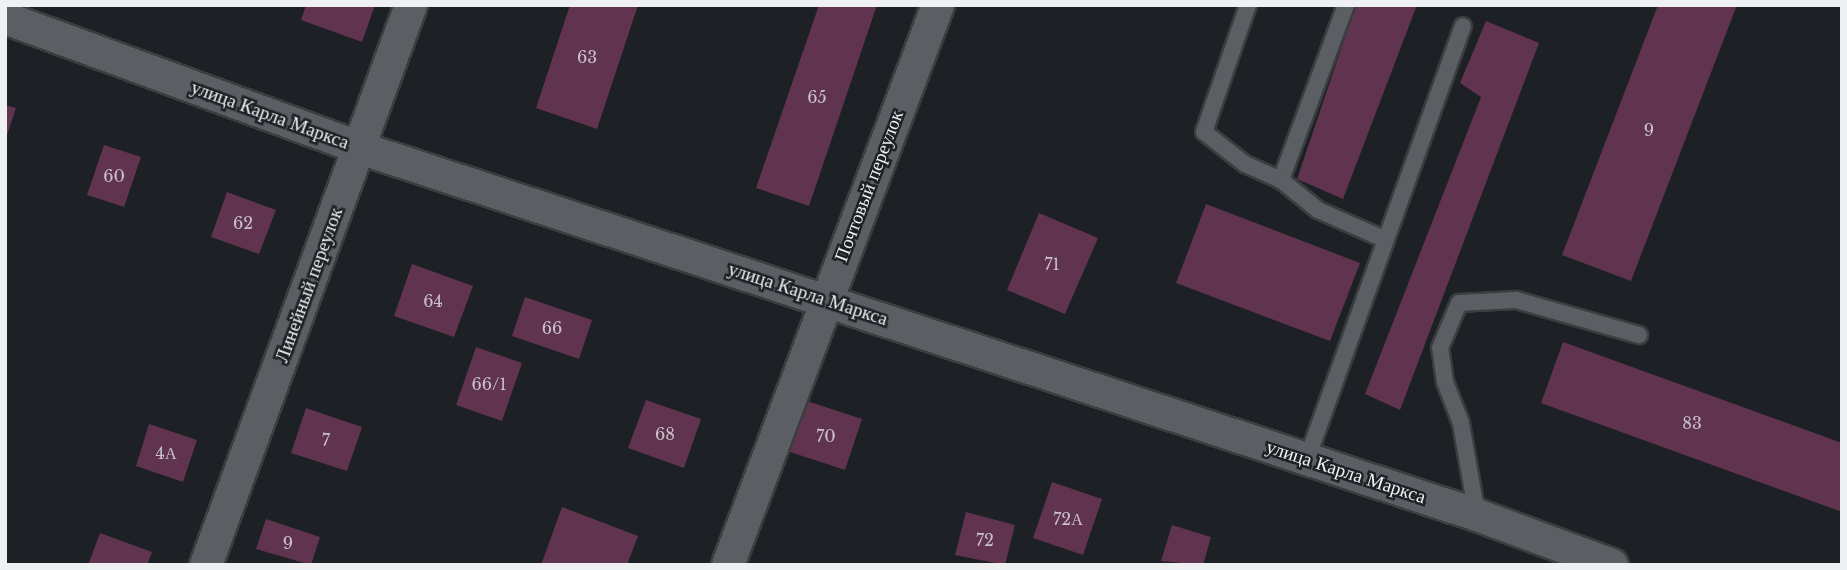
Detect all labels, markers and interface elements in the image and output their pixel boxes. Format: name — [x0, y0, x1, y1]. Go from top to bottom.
house number: 63 — [577, 47, 597, 67]
street label: улица Карла Маркса — [188, 76, 352, 154]
house number: 65 — [807, 87, 827, 107]
street label: Почтовый переулок — [830, 107, 908, 265]
house number: 9 — [1644, 120, 1654, 140]
house number: 60 — [103, 166, 125, 186]
street label: Линейный переулок — [270, 204, 348, 366]
house number: 62 — [233, 213, 253, 233]
house number: 71 — [1044, 254, 1060, 274]
street label: улица Карла Маркса — [725, 257, 891, 331]
house number: 64 — [423, 291, 443, 311]
house number: 66 — [542, 318, 562, 338]
house number: 66/1 — [471, 374, 507, 394]
house number: 83 — [1682, 413, 1702, 433]
house number: 68 — [655, 424, 675, 444]
house number: 70 — [816, 426, 836, 446]
house number: 7 — [322, 430, 330, 450]
street label: улица Карла Маркса — [1263, 435, 1429, 509]
house number: 4А — [156, 443, 176, 463]
house number: 72А — [1053, 509, 1083, 529]
house number: 72 — [976, 530, 994, 550]
house number: 9 — [283, 533, 293, 553]

